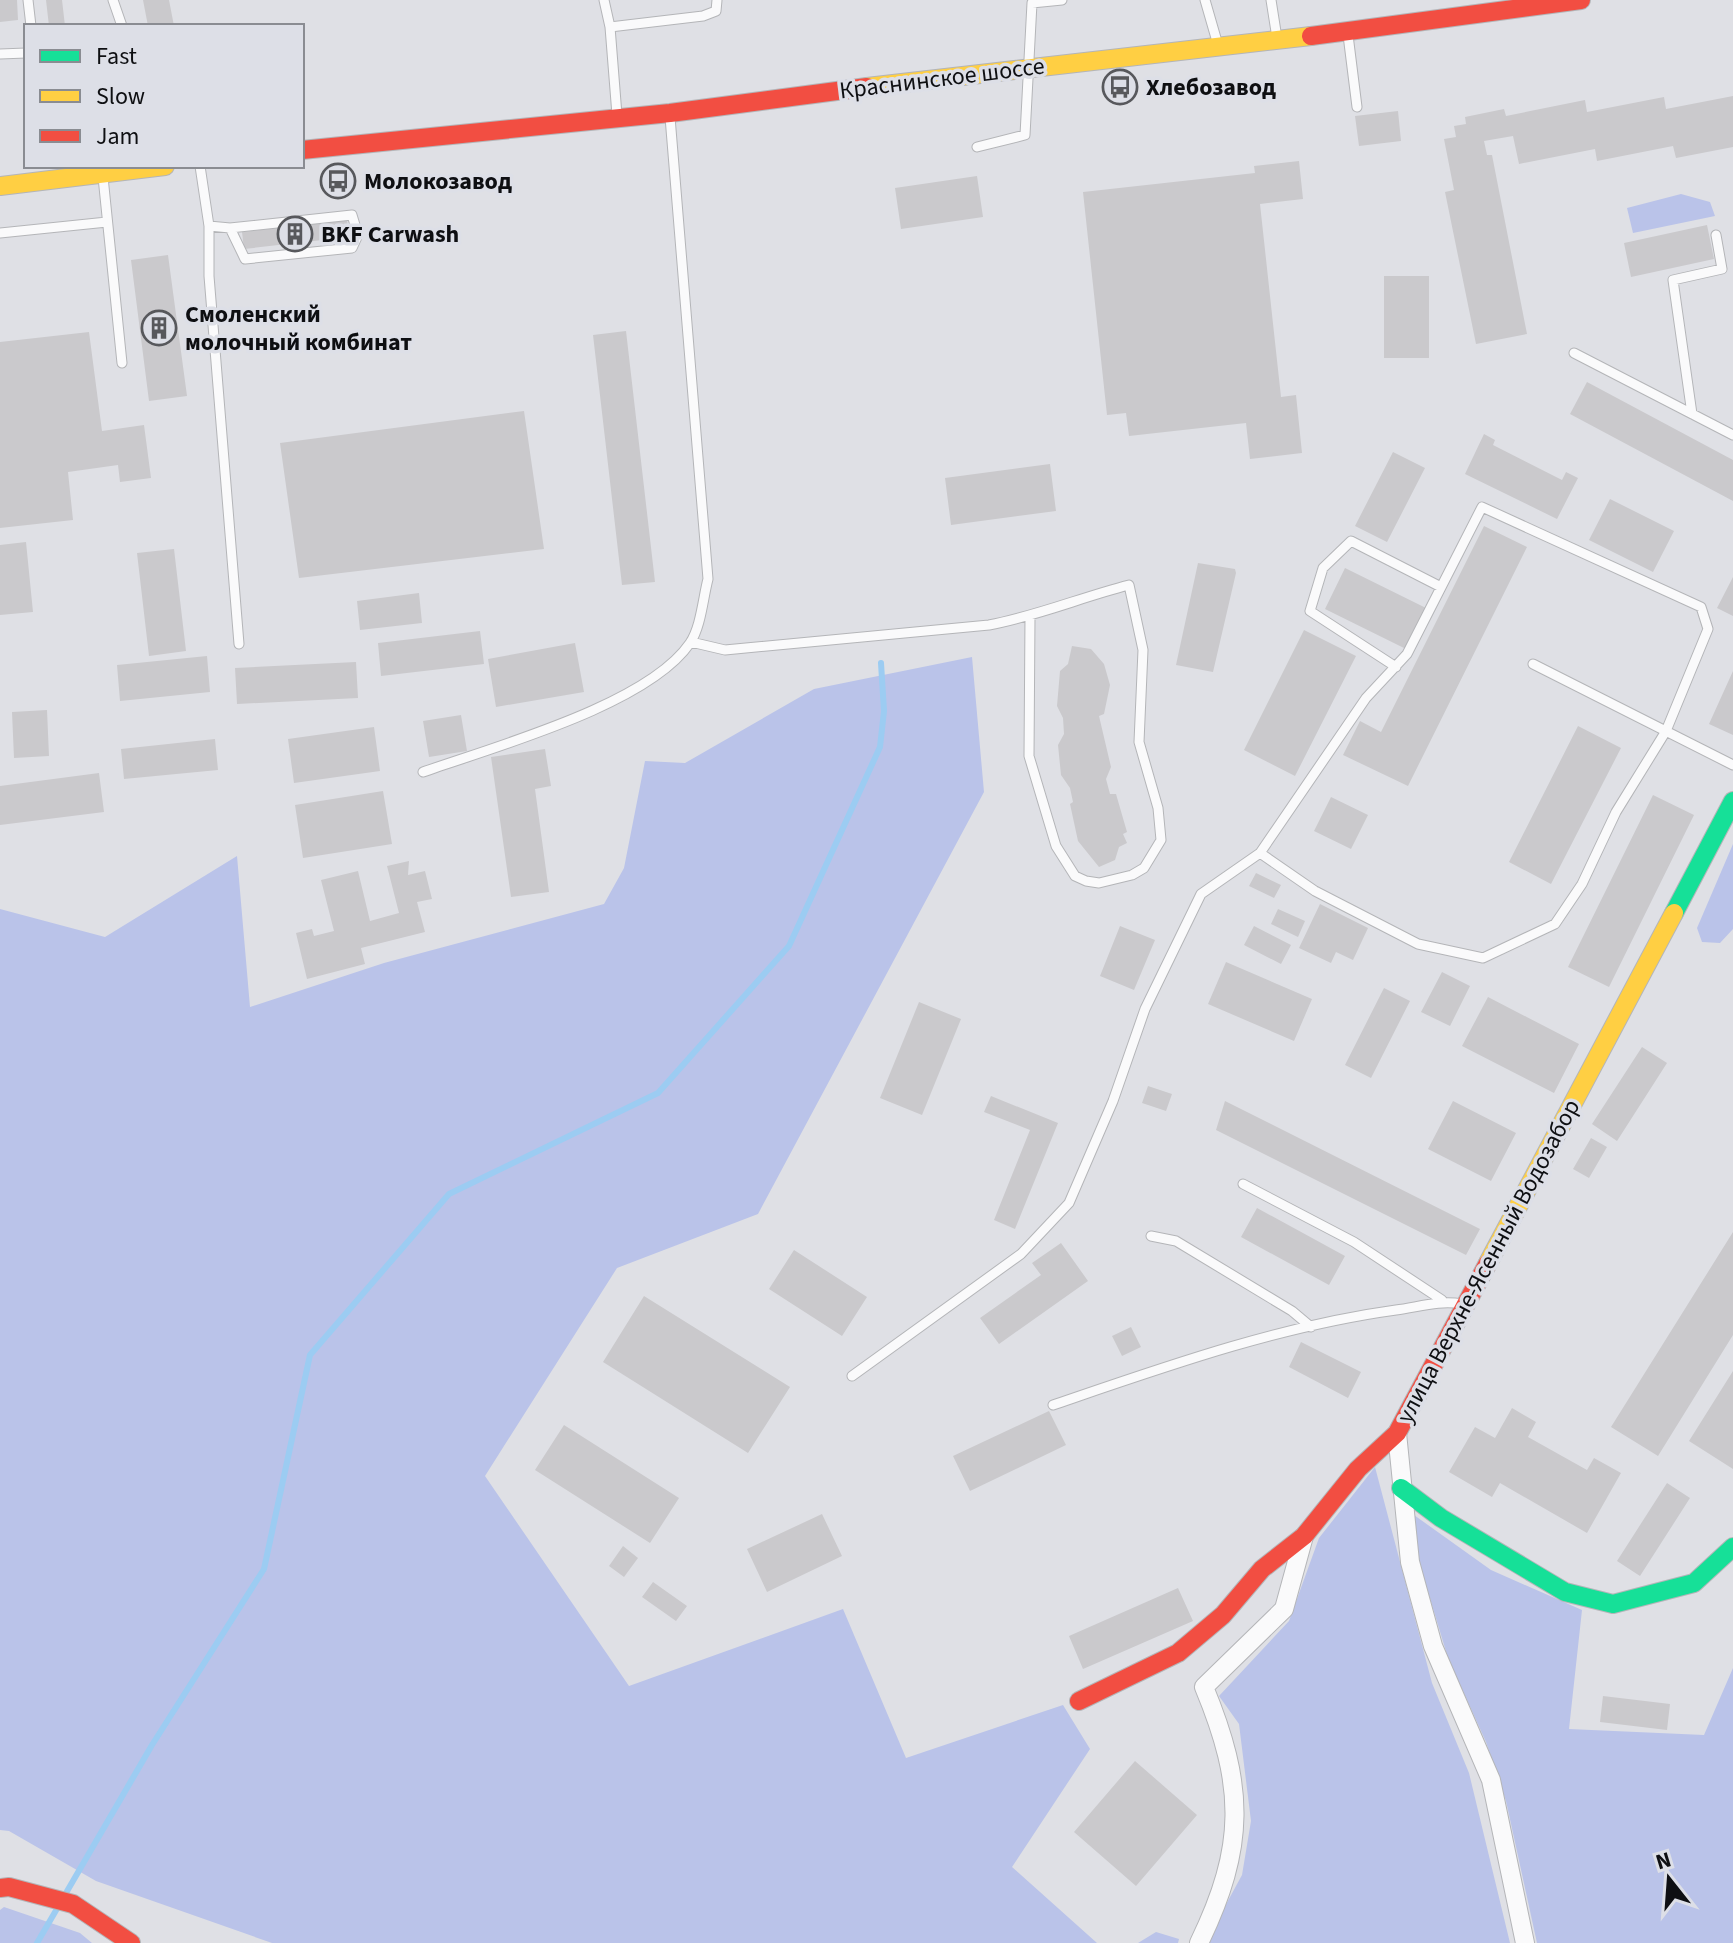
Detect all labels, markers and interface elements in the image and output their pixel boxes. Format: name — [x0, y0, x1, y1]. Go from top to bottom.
legend — [24, 24, 304, 168]
text: Fast — [96, 39, 137, 74]
street label: Краснинское шоссе — [838, 49, 1047, 108]
bus stop icon: Хлебозавод — [1101, 68, 1139, 106]
place label: Хлебозавод — [1146, 70, 1276, 105]
text: Slow — [96, 79, 145, 114]
text: Jam — [96, 119, 140, 154]
bus stop icon: Молокозавод — [319, 162, 357, 200]
place label: Молокозавод — [364, 164, 512, 199]
building icon: BKF Carwash — [276, 215, 314, 253]
place label: BKF Carwash — [321, 217, 459, 252]
place label: Смоленский молочный комбинат — [185, 297, 412, 360]
building icon: Смоленский молочный комбинат — [140, 309, 178, 347]
street label: улица Верхне-Ясенный Водозабор — [1388, 1093, 1589, 1430]
north arrow — [1629, 1839, 1709, 1919]
text: N — [1652, 1843, 1675, 1878]

